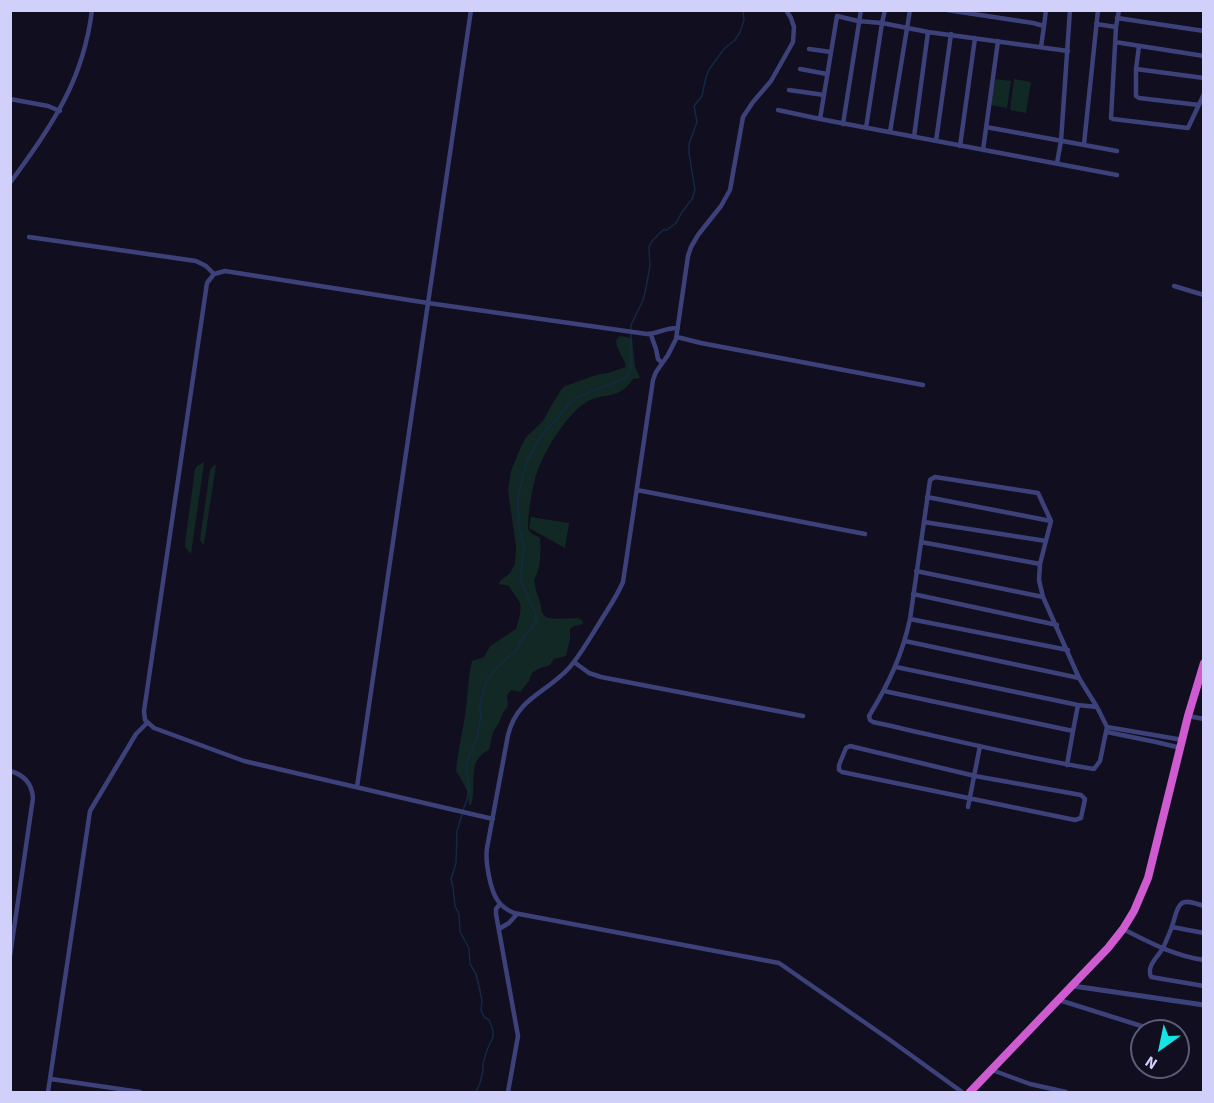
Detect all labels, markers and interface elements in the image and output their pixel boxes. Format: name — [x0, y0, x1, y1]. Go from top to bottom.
north arrow — [1130, 1019, 1190, 1079]
text: N — [1141, 1050, 1162, 1075]

